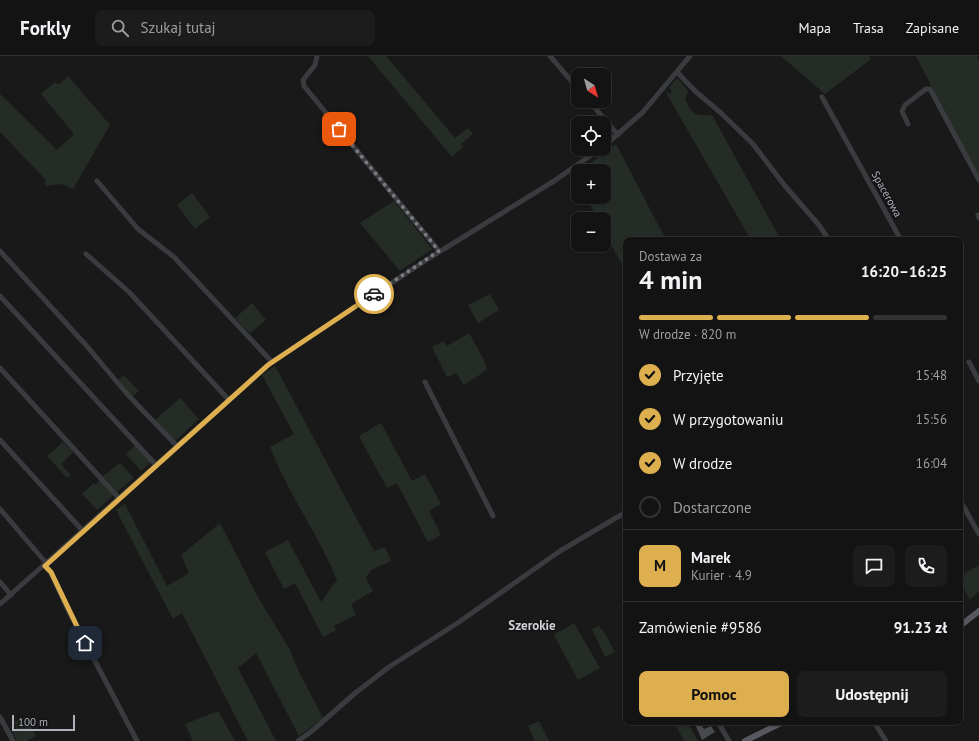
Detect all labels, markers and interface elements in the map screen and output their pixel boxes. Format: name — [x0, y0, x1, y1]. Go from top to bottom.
search box — [95, 10, 375, 46]
text: Forkly — [20, 16, 71, 40]
icon: search — [109, 17, 131, 39]
text: Szukaj tutaj — [141, 18, 216, 37]
text: Mapa — [798, 19, 831, 37]
text: Trasa — [853, 19, 884, 37]
text: Zapisane — [906, 19, 959, 37]
north arrow — [571, 68, 611, 108]
map controls — [571, 68, 611, 252]
pin — [322, 112, 356, 146]
button: locate — [571, 116, 611, 156]
icon: bag — [328, 118, 350, 140]
button: + — [571, 164, 611, 204]
street label: Spacerowa — [869, 168, 905, 220]
button: − — [571, 212, 611, 252]
text: Dostawa za — [639, 248, 702, 265]
text: 16:20–16:25 — [861, 262, 947, 281]
text: 4 min — [639, 263, 702, 296]
courier — [354, 274, 394, 314]
icon: car — [363, 283, 385, 305]
text: W drodze · 820 m — [639, 326, 736, 343]
icon: check — [639, 364, 661, 386]
text: Przyjęte — [673, 366, 724, 385]
text: 15:48 — [916, 367, 947, 384]
icon: check — [639, 408, 661, 430]
text: W przygotowaniu — [673, 410, 783, 429]
text: 15:56 — [916, 411, 947, 428]
icon: check — [639, 452, 661, 474]
text: W drodze — [673, 454, 732, 473]
text: 16:04 — [916, 455, 947, 472]
text: Dostarczone — [673, 498, 752, 517]
button: chat — [853, 545, 895, 587]
button: phone — [905, 545, 947, 587]
text: Marek — [691, 548, 731, 567]
text: M — [654, 556, 666, 575]
text: Kurier · 4.9 — [691, 567, 752, 584]
district label: Szerokie — [508, 617, 556, 634]
text: Zamówienie #9586 — [639, 618, 762, 637]
text: 91.23 zł — [894, 618, 947, 637]
pin — [68, 626, 102, 660]
icon: home — [74, 632, 96, 654]
button: Pomoc — [639, 671, 789, 717]
button: Udostępnij — [797, 671, 947, 717]
scale bar — [12, 713, 75, 732]
text: 100 m — [18, 715, 48, 729]

